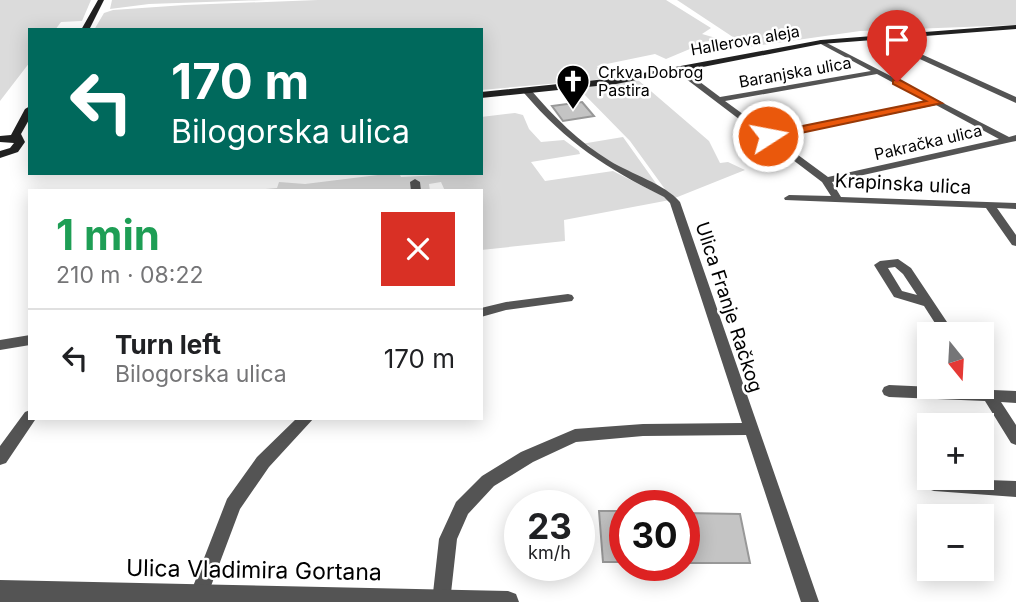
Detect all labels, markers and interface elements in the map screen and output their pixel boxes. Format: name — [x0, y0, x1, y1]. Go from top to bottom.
pin — [867, 10, 927, 82]
street label: Hallerova aleja — [689, 21, 801, 59]
icon: arrive — [878, 21, 916, 59]
text: 170 m — [171, 52, 309, 111]
street label: Baranjska ulica — [737, 52, 853, 92]
icon: left — [56, 56, 147, 147]
church icon: Crkva Dobrog Pastira — [554, 62, 592, 111]
place label: Crkva Dobrog Pastira — [598, 62, 703, 100]
position arrow — [731, 99, 805, 173]
text: Bilogorska ulica — [171, 112, 410, 151]
street label: Pakračka ulica — [872, 120, 984, 164]
street label: Krapinska ulica — [834, 169, 972, 199]
text: 1 min — [56, 209, 160, 260]
button: close — [381, 212, 455, 286]
street label: Ulica Franje Račkog — [691, 219, 767, 395]
text: 210 m · 08:22 — [56, 261, 204, 289]
north arrow — [917, 322, 994, 399]
map controls — [917, 322, 994, 581]
text: Turn left — [115, 329, 221, 360]
icon: left — [56, 339, 94, 377]
text: 170 m — [384, 343, 455, 374]
text: Bilogorska ulica — [115, 360, 287, 388]
button: + — [917, 413, 994, 490]
speed limit sign: 30 — [609, 490, 700, 581]
button: − — [917, 504, 994, 581]
text: 23 — [527, 505, 572, 547]
text: km/h — [528, 542, 571, 563]
street label: Ulica Vladimira Gortana — [126, 554, 382, 586]

